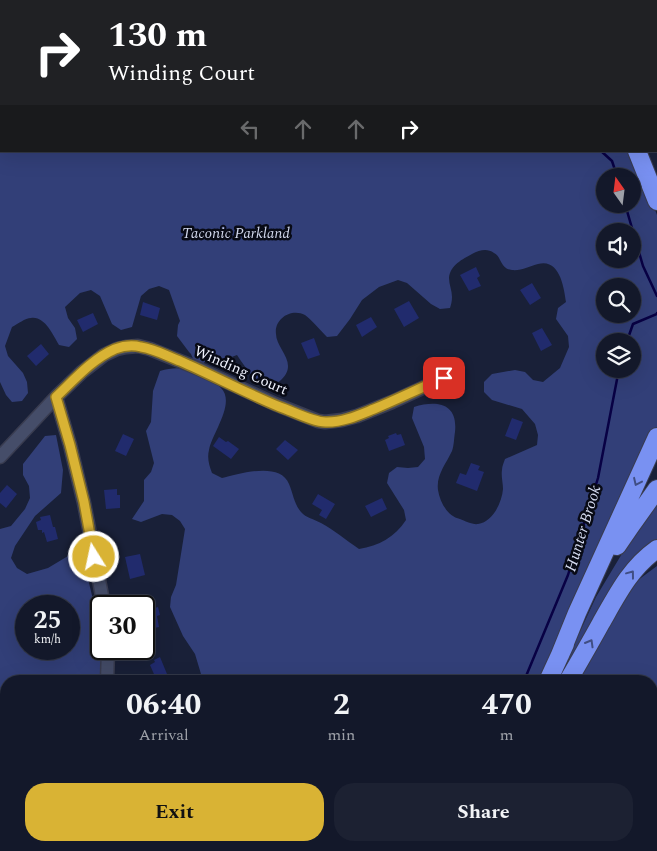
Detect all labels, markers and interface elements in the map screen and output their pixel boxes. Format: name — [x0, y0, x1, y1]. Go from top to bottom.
text: 130 m — [108, 9, 207, 62]
icon: right — [25, 20, 90, 85]
text: Winding Court — [108, 57, 255, 90]
icon: left — [236, 115, 264, 143]
icon: ahead — [289, 115, 317, 143]
icon: ahead — [342, 115, 370, 143]
icon: right — [395, 115, 423, 143]
north arrow — [596, 168, 641, 212]
map controls — [596, 168, 641, 378]
park label: Taconic Parkland — [182, 222, 290, 245]
button: sound — [596, 223, 641, 268]
button: search — [596, 278, 641, 323]
button: layers — [596, 333, 641, 378]
street label: Winding Court — [190, 340, 291, 401]
pin — [423, 357, 465, 399]
icon: arrive — [430, 364, 458, 392]
one-way arrow — [632, 477, 643, 486]
water label: Hunter Brook — [558, 482, 608, 574]
position arrow — [67, 530, 119, 582]
one-way arrow — [625, 570, 634, 580]
speed limit sign: 30 — [90, 595, 155, 660]
text: 25 — [33, 602, 62, 640]
text: km/h — [34, 630, 61, 649]
one-way arrow — [584, 639, 594, 648]
text: 06:40 — [126, 682, 201, 728]
text: 2 — [333, 682, 350, 728]
text: 470 — [481, 682, 532, 728]
text: Arrival — [139, 723, 189, 747]
text: min — [327, 723, 355, 747]
text: m — [500, 723, 514, 747]
button: Exit — [25, 783, 324, 841]
button: Share — [334, 783, 633, 841]

